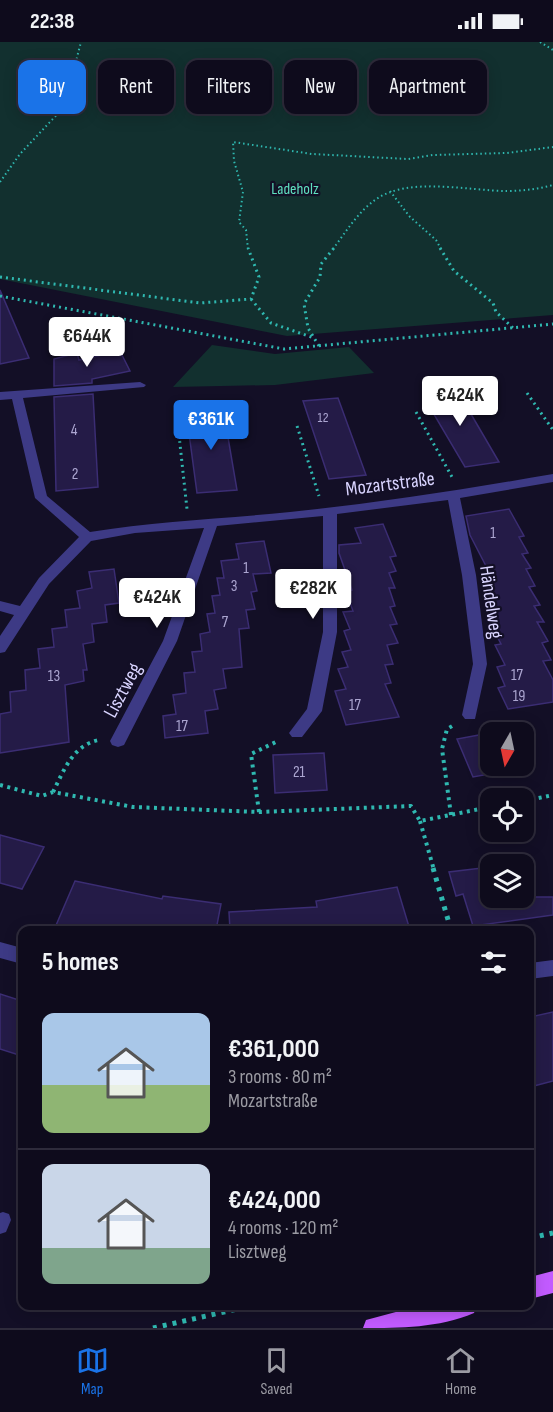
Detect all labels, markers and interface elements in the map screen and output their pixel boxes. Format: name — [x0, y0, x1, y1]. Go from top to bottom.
text: 22:38 — [30, 8, 74, 35]
chip: Buy — [18, 60, 86, 114]
chip: Rent — [98, 60, 174, 114]
chip: Filters — [186, 60, 272, 114]
chip: New — [284, 60, 357, 114]
chip: Apartment — [369, 60, 487, 114]
park label: Ladeholz — [271, 180, 319, 199]
pin: €644K — [45, 317, 129, 368]
text: €644K — [63, 324, 111, 348]
pin: €424K — [418, 376, 502, 427]
text: €424K — [436, 383, 484, 407]
pin: €361K — [169, 400, 253, 451]
text: €361K — [188, 407, 234, 431]
house number: 12 — [318, 409, 329, 426]
house number: 4 — [71, 421, 78, 440]
house number: 2 — [72, 465, 78, 484]
street label: Mozartstraße — [344, 467, 436, 501]
house number: 1 — [490, 524, 496, 543]
house number: 1 — [243, 559, 249, 578]
street label: Händelweg — [474, 564, 508, 640]
pin: €282K — [271, 569, 355, 620]
text: €282K — [289, 576, 337, 600]
house number: 3 — [231, 577, 237, 596]
pin: €424K — [115, 578, 199, 629]
text: €424K — [133, 585, 181, 609]
house number: 7 — [222, 613, 229, 632]
street label: Lisztweg — [99, 659, 147, 722]
house number: 17 — [511, 666, 524, 685]
house number: 13 — [48, 667, 60, 686]
house number: 19 — [513, 687, 525, 706]
house number: 17 — [349, 696, 362, 715]
house number: 17 — [176, 717, 189, 736]
north arrow — [480, 722, 534, 776]
map controls — [480, 722, 534, 908]
house number: 21 — [293, 763, 306, 782]
button: locate — [480, 788, 534, 842]
button: layers — [480, 854, 534, 908]
icon: filters — [477, 946, 510, 979]
text: 5 homes — [42, 947, 119, 978]
text: €361,000 — [228, 1034, 319, 1065]
icon: home — [90, 1037, 162, 1109]
text: 3 rooms · 80 m² — [228, 1065, 332, 1089]
text: Mozartstraße — [228, 1089, 318, 1113]
text: €424,000 — [228, 1185, 321, 1216]
icon: home — [90, 1188, 162, 1260]
text: 4 rooms · 120 m² — [228, 1216, 339, 1240]
text: Lisztweg — [228, 1240, 287, 1264]
tab: Map — [76, 1344, 109, 1399]
tab: Saved — [260, 1344, 293, 1399]
tab: Home — [444, 1344, 477, 1399]

